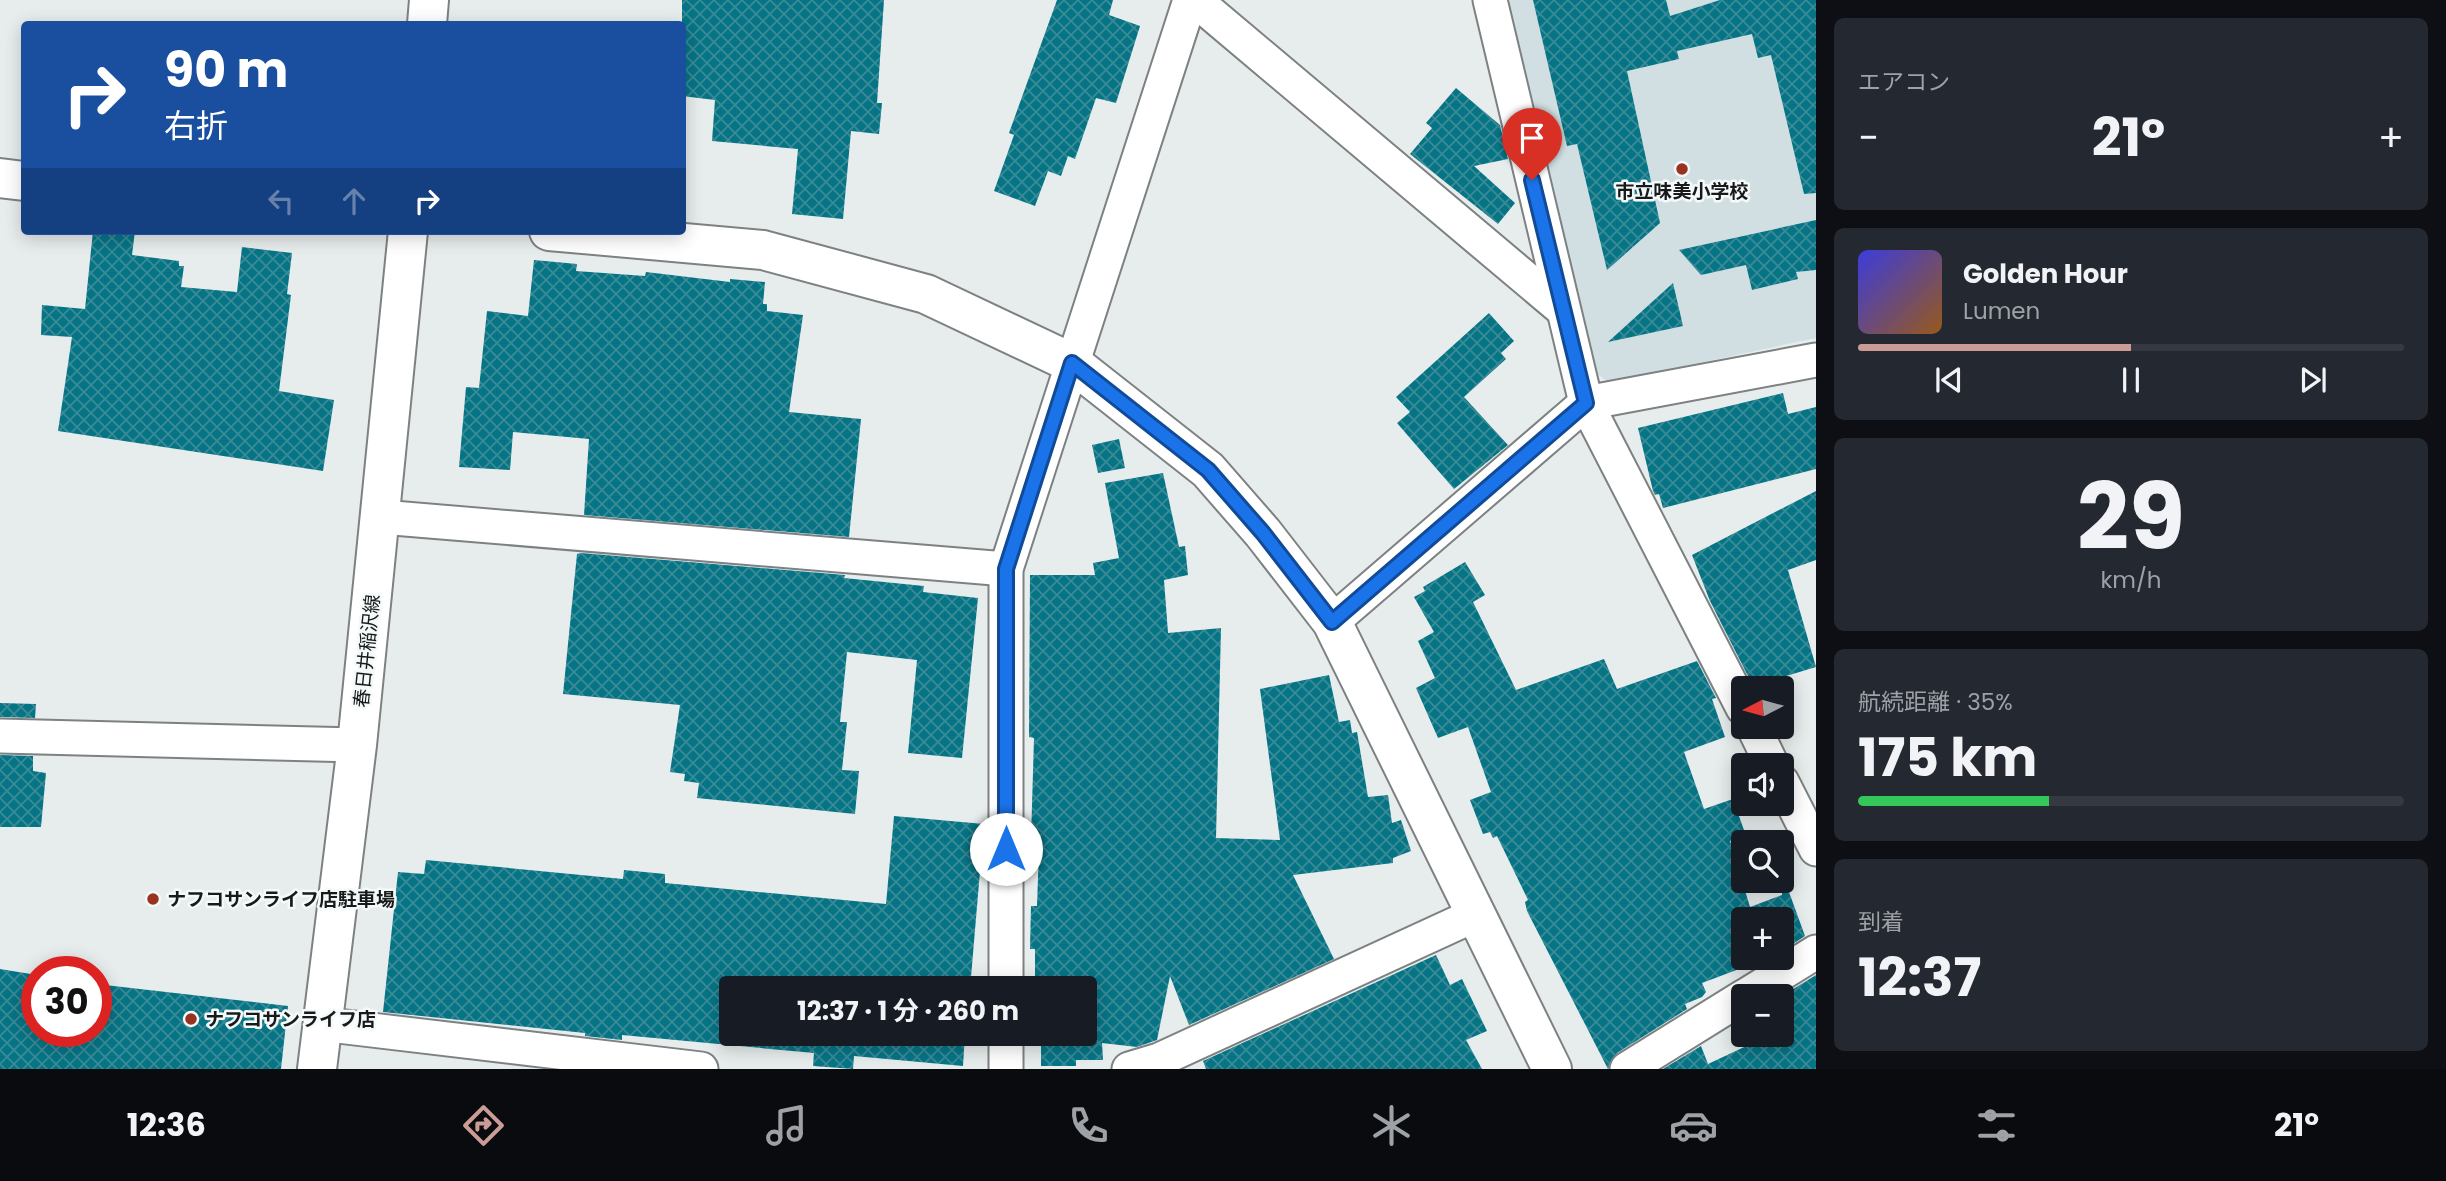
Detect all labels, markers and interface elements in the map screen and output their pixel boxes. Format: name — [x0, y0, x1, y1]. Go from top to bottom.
text: 90 m — [164, 36, 288, 104]
icon: right — [49, 49, 140, 140]
text: エアコン — [1858, 66, 1950, 98]
text: 21° — [2092, 101, 2165, 174]
text: 右折 — [164, 103, 228, 148]
pin — [1502, 108, 1562, 180]
text: − — [1858, 111, 1879, 164]
text: + — [2378, 111, 2404, 164]
icon: arrive — [1513, 119, 1551, 157]
marker: 市立味美小学校 — [1674, 161, 1690, 177]
place label: 市立味美小学校 — [1615, 178, 1749, 205]
icon: left — [262, 182, 300, 220]
icon: ahead — [335, 182, 373, 220]
icon: right — [408, 182, 446, 220]
text: Golden Hour — [1963, 256, 2128, 292]
text: Lumen — [1963, 295, 2040, 327]
icon: previous — [1930, 361, 1968, 399]
icon: pause — [2112, 361, 2150, 399]
icon: next — [2294, 361, 2332, 399]
text: 29 — [2077, 453, 2185, 581]
text: km/h — [2100, 564, 2162, 596]
street label: 春日井稲沢線 — [348, 593, 386, 709]
north arrow — [1731, 676, 1794, 738]
map controls — [1731, 676, 1794, 1047]
text: 航続距離 · 35% — [1858, 686, 2013, 718]
text: 175 km — [1858, 721, 2037, 794]
button: sound — [1731, 753, 1794, 816]
position arrow — [969, 812, 1043, 886]
button: search — [1731, 830, 1794, 893]
place label: ナフコサンライフ店駐車場 — [167, 886, 395, 913]
marker: ナフコサンライフ店駐車場 — [145, 891, 161, 907]
text: 到着 — [1858, 906, 1904, 938]
button: + — [1731, 907, 1794, 970]
text: 12:37 — [1858, 941, 1981, 1014]
speed limit sign: 30 — [21, 956, 112, 1047]
button: − — [1731, 984, 1794, 1047]
text: 12:37 · 1 分 · 260 m — [797, 993, 1019, 1029]
place label: ナフコサンライフ店 — [205, 1006, 376, 1033]
marker: ナフコサンライフ店 — [183, 1011, 199, 1027]
icon: directions — [459, 1101, 508, 1150]
icon: music — [762, 1101, 811, 1150]
icon: phone — [1064, 1101, 1113, 1150]
icon: climate — [1367, 1101, 1416, 1150]
icon: car — [1669, 1101, 1718, 1150]
icon: filters — [1972, 1101, 2021, 1150]
text: 12:36 — [127, 1102, 206, 1147]
text: 21° — [2274, 1102, 2319, 1147]

